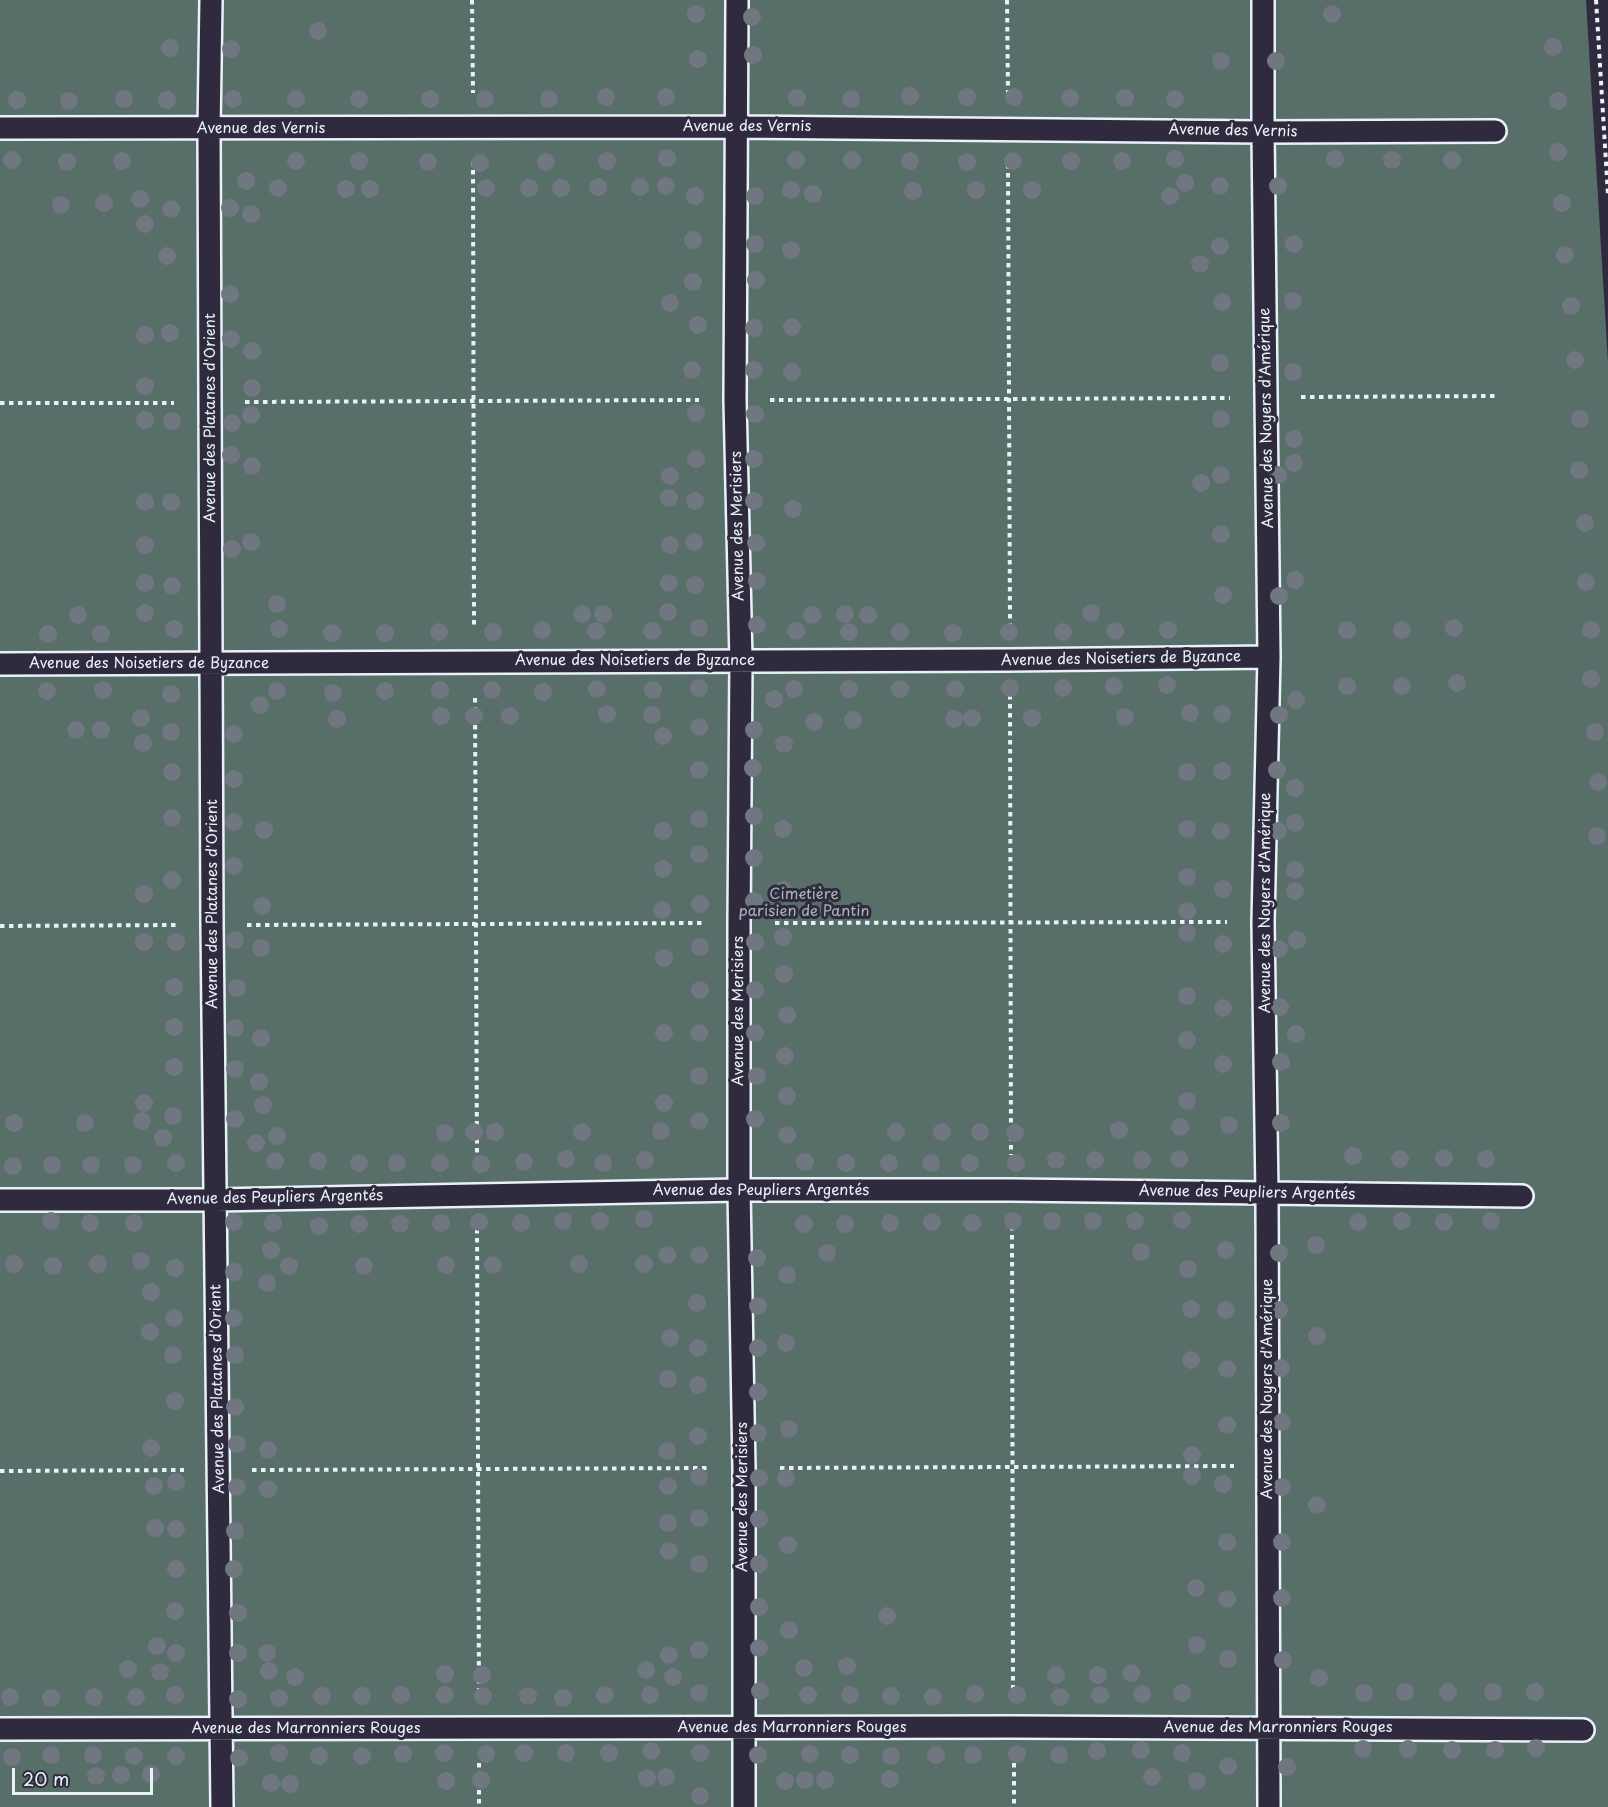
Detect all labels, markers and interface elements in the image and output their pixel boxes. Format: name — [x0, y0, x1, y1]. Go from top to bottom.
street label: Avenue des Vernis — [683, 118, 811, 136]
street label: Avenue des Vernis — [197, 120, 325, 138]
street label: Avenue des Vernis — [1169, 121, 1297, 141]
street label: Avenue des Noyers d'Amérique — [1256, 308, 1278, 528]
street label: Avenue des Platanes d'Orient — [202, 313, 220, 523]
street label: Avenue des Merisiers — [728, 451, 748, 601]
street label: Avenue des Noisetiers de Byzance — [1001, 648, 1241, 670]
street label: Avenue des Noisetiers de Byzance — [515, 652, 755, 670]
street label: Avenue des Noisetiers de Byzance — [29, 655, 269, 673]
street label: Avenue des Noyers d'Amérique — [1257, 793, 1275, 1013]
street label: Avenue des Platanes d'Orient — [204, 799, 222, 1009]
park label: Cimetière parisien de Pantin — [738, 886, 870, 921]
street label: Avenue des Merisiers — [730, 936, 748, 1086]
street label: Avenue des Peupliers Argentés — [653, 1182, 869, 1200]
street label: Avenue des Peupliers Argentés — [1139, 1182, 1355, 1204]
street label: Avenue des Peupliers Argentés — [167, 1187, 383, 1209]
street label: Avenue des Noyers d'Amérique — [1259, 1279, 1277, 1499]
street label: Avenue des Platanes d'Orient — [207, 1284, 229, 1494]
street label: Avenue des Merisiers — [734, 1422, 752, 1572]
street label: Avenue des Marronniers Rouges — [677, 1719, 907, 1737]
street label: Avenue des Marronniers Rouges — [1163, 1719, 1393, 1737]
street label: Avenue des Marronniers Rouges — [191, 1720, 421, 1738]
scale bar — [15, 1756, 156, 1794]
text: 20 m — [23, 1765, 69, 1792]

